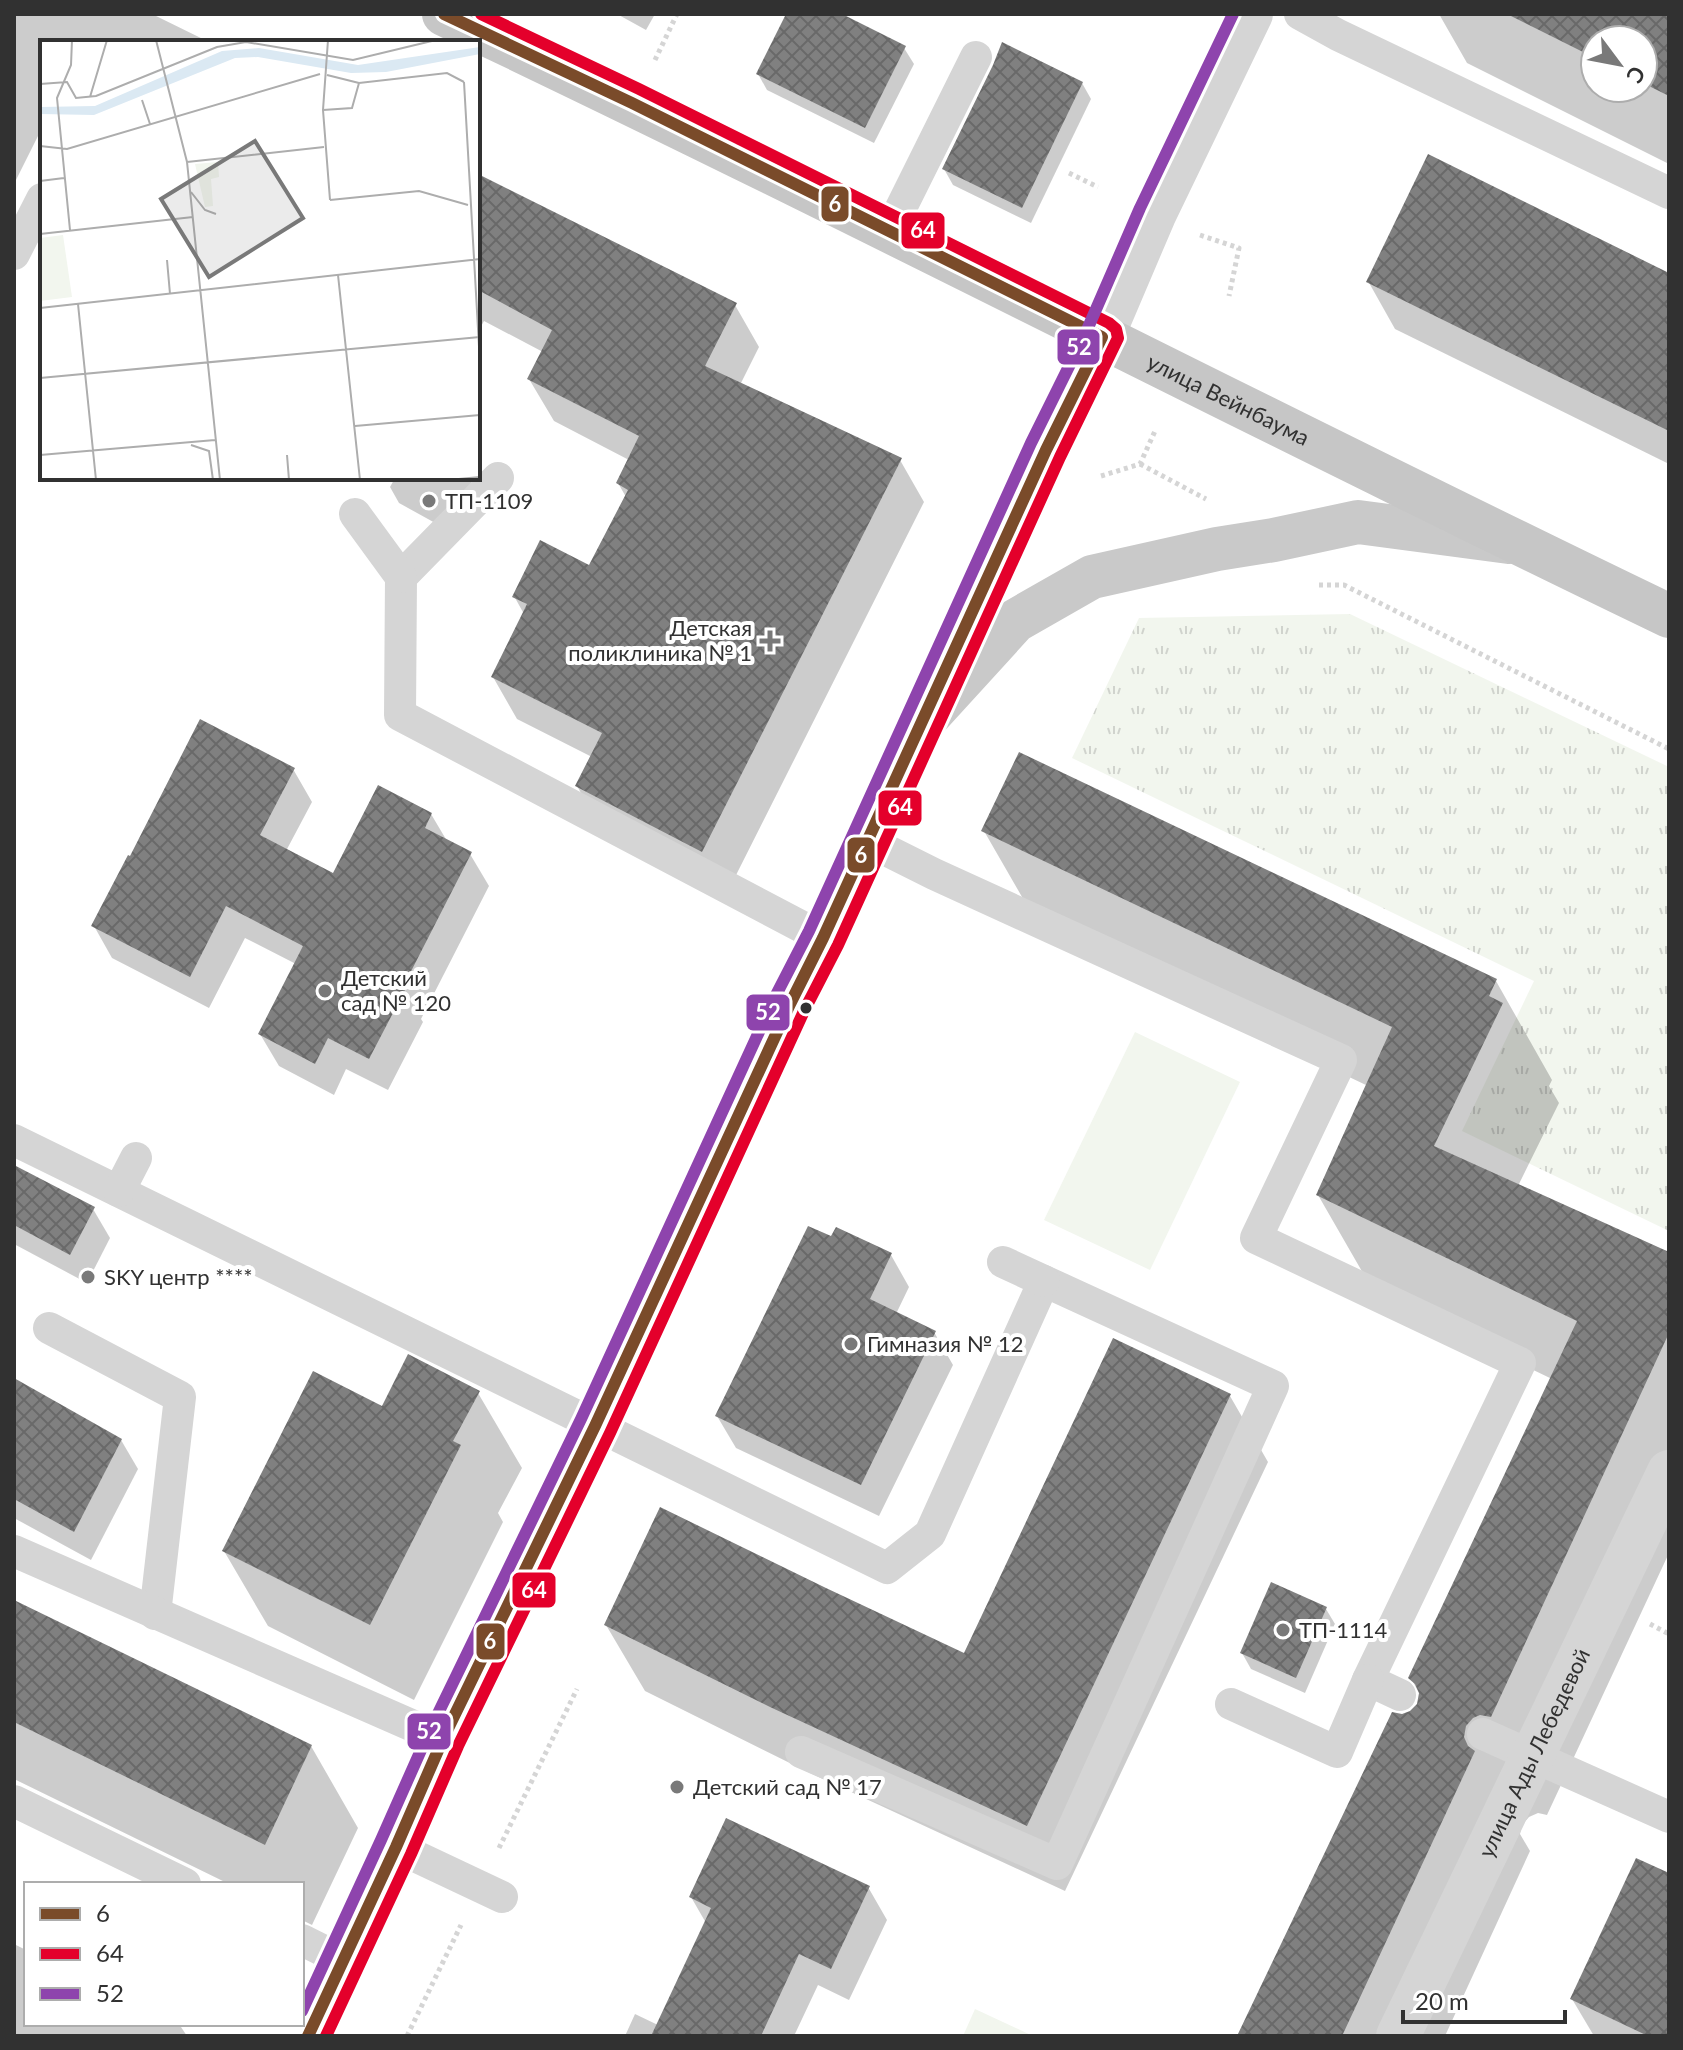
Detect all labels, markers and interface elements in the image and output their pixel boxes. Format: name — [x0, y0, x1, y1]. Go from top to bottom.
north arrow — [1579, 24, 1659, 104]
inset map — [40, 40, 480, 480]
text: С — [1621, 62, 1652, 89]
line badge: 6 — [820, 185, 850, 223]
text: 6 — [829, 190, 842, 217]
line badge: 64 — [900, 211, 946, 250]
text: 64 — [910, 216, 936, 243]
line badge: 52 — [1056, 328, 1101, 366]
text: 52 — [1066, 333, 1092, 360]
street label: улица Вейнбаума — [1143, 347, 1314, 451]
place label: ТП-1109 — [445, 487, 533, 514]
marker: ТП-1109 — [420, 492, 438, 510]
place label: Детская поликлиника № 1 — [568, 614, 752, 666]
marker: Детская поликлиника № 1 — [759, 630, 781, 652]
line badge: 64 — [877, 789, 923, 827]
text: 64 — [887, 793, 913, 820]
line badge: 6 — [846, 836, 876, 874]
text: 6 — [855, 841, 868, 868]
place label: Детский сад № 120 — [341, 964, 451, 1016]
marker: Детский сад № 120 — [316, 982, 334, 1000]
line badge: 52 — [745, 993, 791, 1032]
text: 52 — [755, 998, 781, 1025]
unlabelled marker — [798, 1000, 814, 1016]
place label: SKY центр **** — [104, 1263, 253, 1290]
marker: SKY центр **** — [79, 1268, 97, 1286]
place label: Гимназия № 12 — [867, 1330, 1023, 1357]
marker: Гимназия № 12 — [842, 1335, 860, 1353]
line badge: 64 — [511, 1571, 557, 1609]
text: 64 — [521, 1576, 547, 1603]
place label: ТП-1114 — [1299, 1616, 1388, 1643]
marker: ТП-1114 — [1274, 1621, 1292, 1639]
line badge: 6 — [475, 1622, 506, 1661]
text: 6 — [484, 1627, 497, 1654]
street label: улица Ады Лебедевой — [1472, 1644, 1595, 1862]
line badge: 52 — [406, 1712, 452, 1751]
text: 52 — [416, 1717, 442, 1744]
place label: Детский сад № 17 — [693, 1773, 882, 1800]
marker: Детский сад № 17 — [668, 1778, 686, 1796]
legend — [24, 1882, 304, 2026]
text: 6 — [96, 1898, 110, 1927]
text: 64 — [96, 1938, 124, 1967]
scale bar — [1403, 1974, 1565, 2024]
text: 52 — [96, 1978, 124, 2007]
text: 20 m — [1415, 1986, 1469, 2015]

